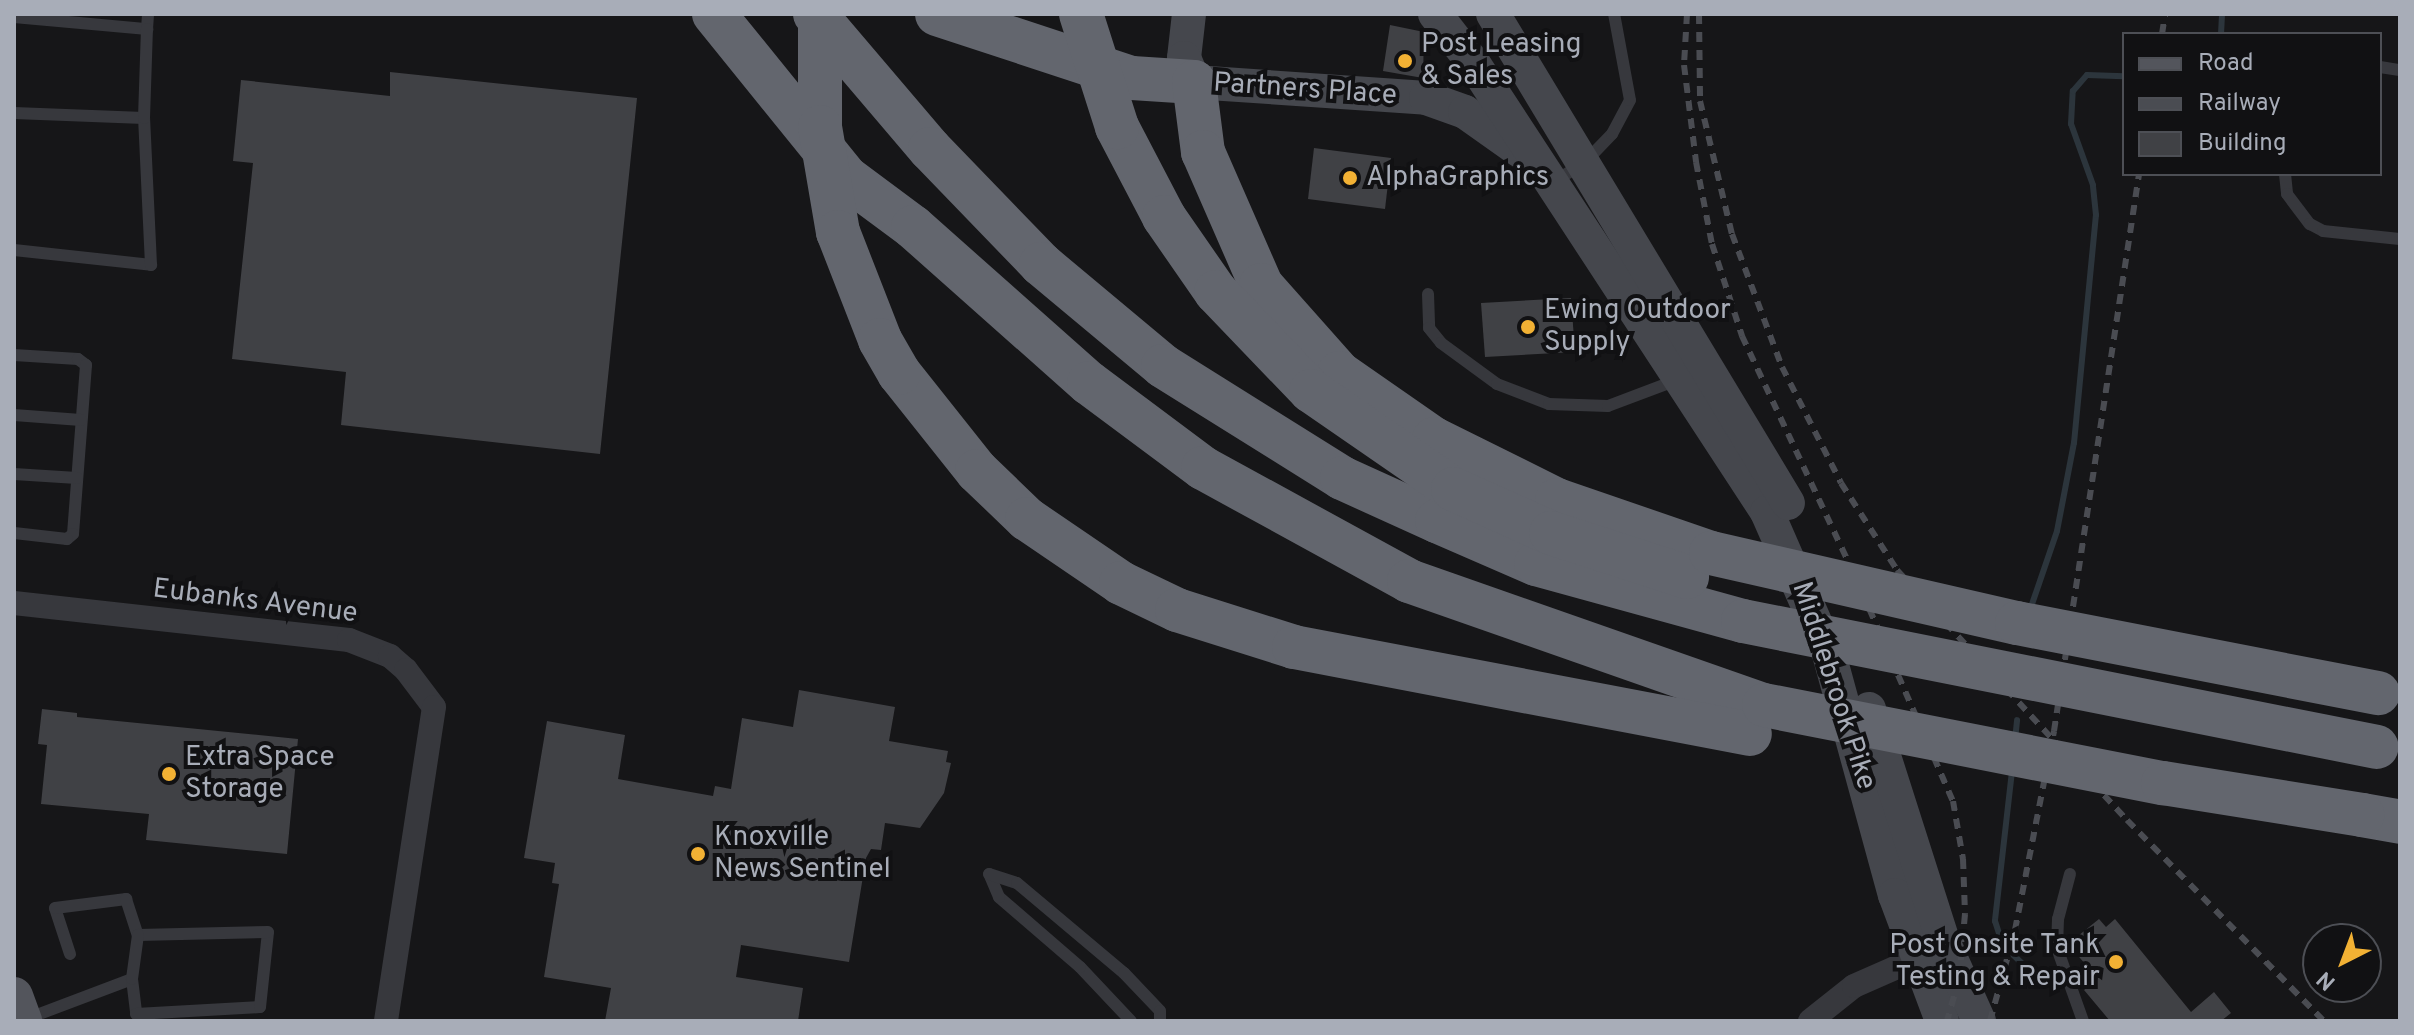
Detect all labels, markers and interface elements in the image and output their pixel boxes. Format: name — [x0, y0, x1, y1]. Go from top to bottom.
place label: Post Leasing & Sales — [1421, 28, 1582, 94]
legend — [2122, 32, 2382, 176]
text: Road — [2198, 49, 2254, 79]
marker: Post Leasing & Sales — [1396, 52, 1414, 70]
street label: Partners Place — [1212, 67, 1398, 113]
text: Railway — [2198, 89, 2281, 119]
text: Building — [2198, 129, 2287, 159]
place label: AlphaGraphics — [1366, 161, 1549, 195]
marker: AlphaGraphics — [1341, 169, 1359, 187]
place label: Ewing Outdoor Supply — [1544, 294, 1731, 360]
marker: Ewing Outdoor Supply — [1519, 318, 1537, 336]
street label: Eubanks Avenue — [150, 573, 360, 631]
street label: Middlebrook Pike — [1784, 578, 1882, 794]
place label: Extra Space Storage — [185, 741, 334, 807]
marker: Extra Space Storage — [160, 765, 178, 783]
place label: Knoxville News Sentinel — [714, 821, 891, 887]
marker: Knoxville News Sentinel — [689, 845, 707, 863]
north arrow — [2302, 923, 2382, 1003]
place label: Post Onsite Tank Testing & Repair — [1888, 929, 2100, 995]
marker: Post Onsite Tank Testing & Repair — [2107, 953, 2125, 971]
text: N — [2312, 964, 2342, 995]

